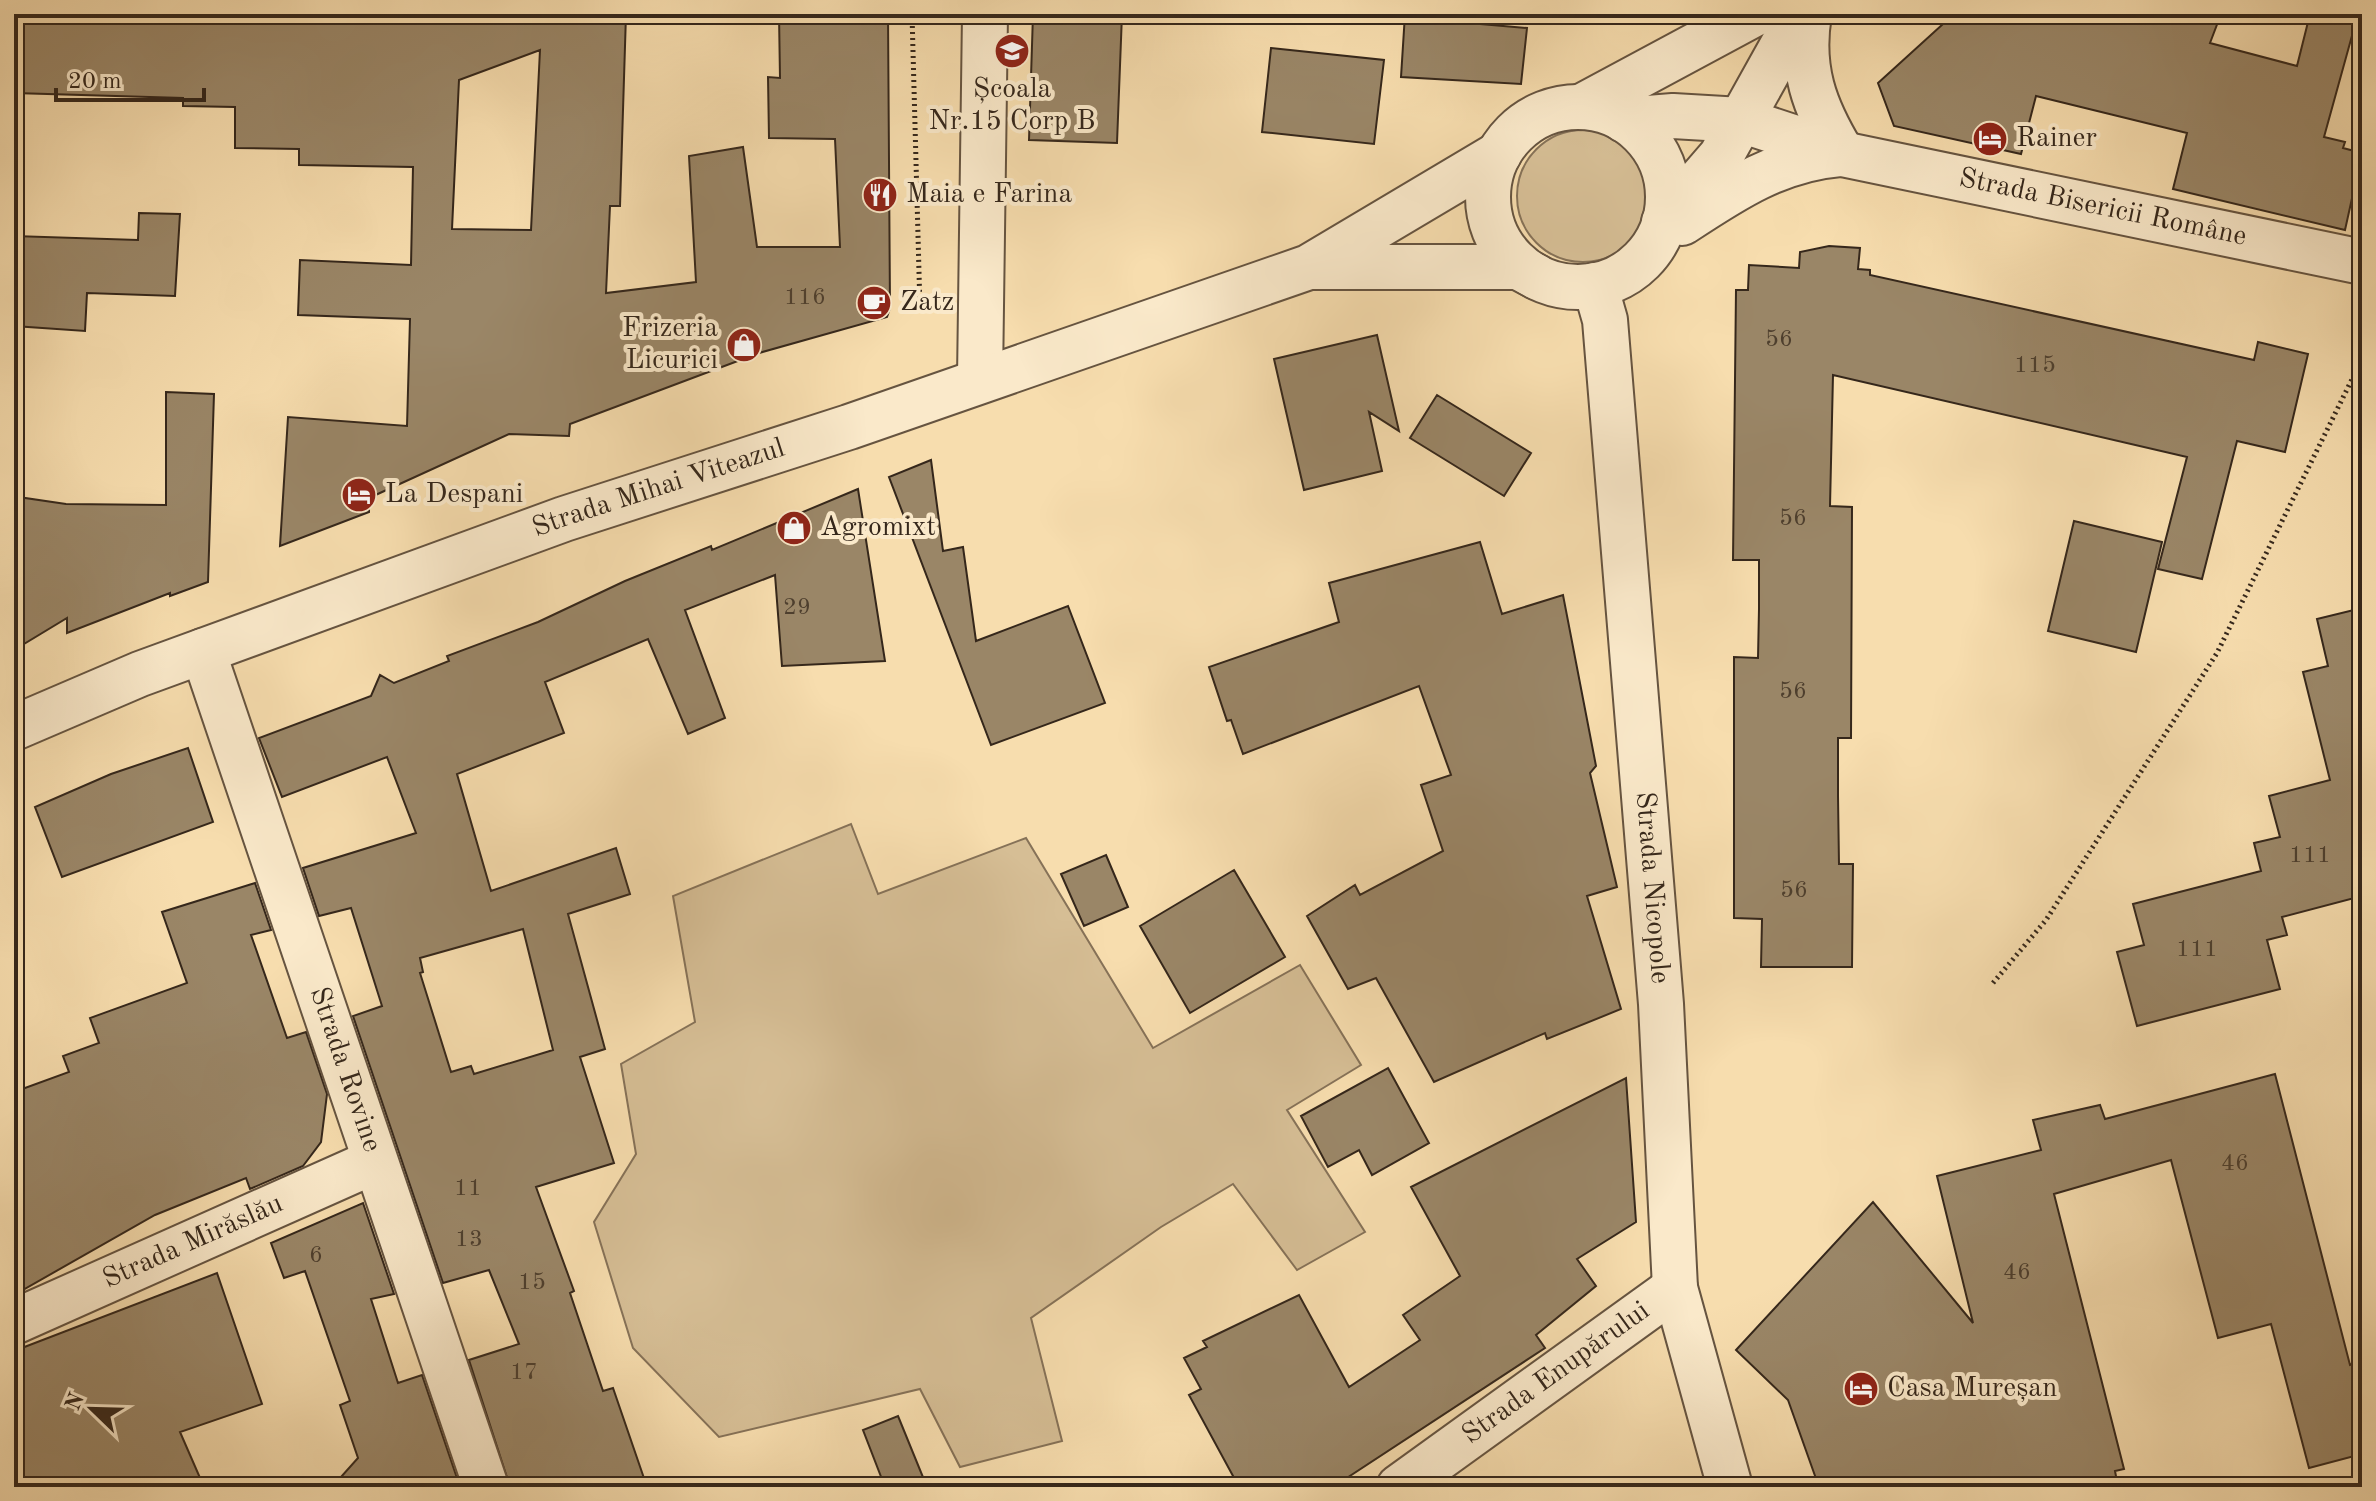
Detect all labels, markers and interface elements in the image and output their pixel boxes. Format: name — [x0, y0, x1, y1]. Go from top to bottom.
school or university icon: Școala Nr.15 Corp B — [993, 32, 1031, 70]
scale bar — [56, 52, 204, 102]
text: 20 m — [68, 70, 122, 94]
place label: Școala Nr.15 Corp B — [929, 76, 1096, 136]
hotel icon: Rainer — [1971, 120, 2009, 158]
place label: Rainer — [2016, 125, 2097, 153]
street label: Strada Bisericii Române — [1956, 165, 2249, 252]
restaurant icon: Maia e Farina — [861, 176, 899, 214]
place label: Maia e Farina — [906, 181, 1072, 209]
cafe icon: Zatz — [855, 284, 893, 322]
house number: 116 — [784, 286, 826, 310]
place label: Zatz — [900, 289, 954, 317]
place label: Frizeria Licurici — [622, 315, 718, 375]
shop icon: Frizeria Licurici — [725, 326, 763, 364]
house number: 56 — [1765, 328, 1793, 352]
house number: 115 — [2014, 354, 2056, 378]
street label: Strada Mihai Viteazul — [529, 435, 788, 543]
hotel icon: La Despani — [340, 476, 378, 514]
place label: La Despani — [385, 481, 523, 509]
house number: 56 — [1779, 507, 1807, 531]
shop icon: Agromixt — [775, 509, 813, 547]
place label: Agromixt — [820, 514, 936, 542]
house number: 29 — [783, 596, 811, 620]
house number: 56 — [1779, 680, 1807, 704]
street label: Strada Nicopole — [1630, 790, 1673, 985]
house number: 111 — [2289, 844, 2331, 868]
house number: 56 — [1780, 879, 1808, 903]
house number: 111 — [2176, 938, 2218, 962]
street label: Strada Rovine — [304, 984, 386, 1156]
house number: 46 — [2221, 1152, 2249, 1176]
house number: 11 — [454, 1177, 482, 1201]
street label: Strada Mirăslău — [99, 1190, 287, 1294]
house number: 13 — [455, 1228, 483, 1252]
house number: 6 — [309, 1244, 323, 1268]
house number: 46 — [2003, 1261, 2031, 1285]
house number: 15 — [518, 1271, 546, 1295]
street label: Strada Enupărului — [1458, 1297, 1655, 1450]
house number: 17 — [510, 1361, 538, 1385]
north arrow — [52, 1369, 132, 1449]
hotel icon: Casa Mureșan — [1842, 1370, 1880, 1408]
place label: Casa Mureșan — [1887, 1375, 2057, 1403]
text: N — [62, 1390, 89, 1414]

